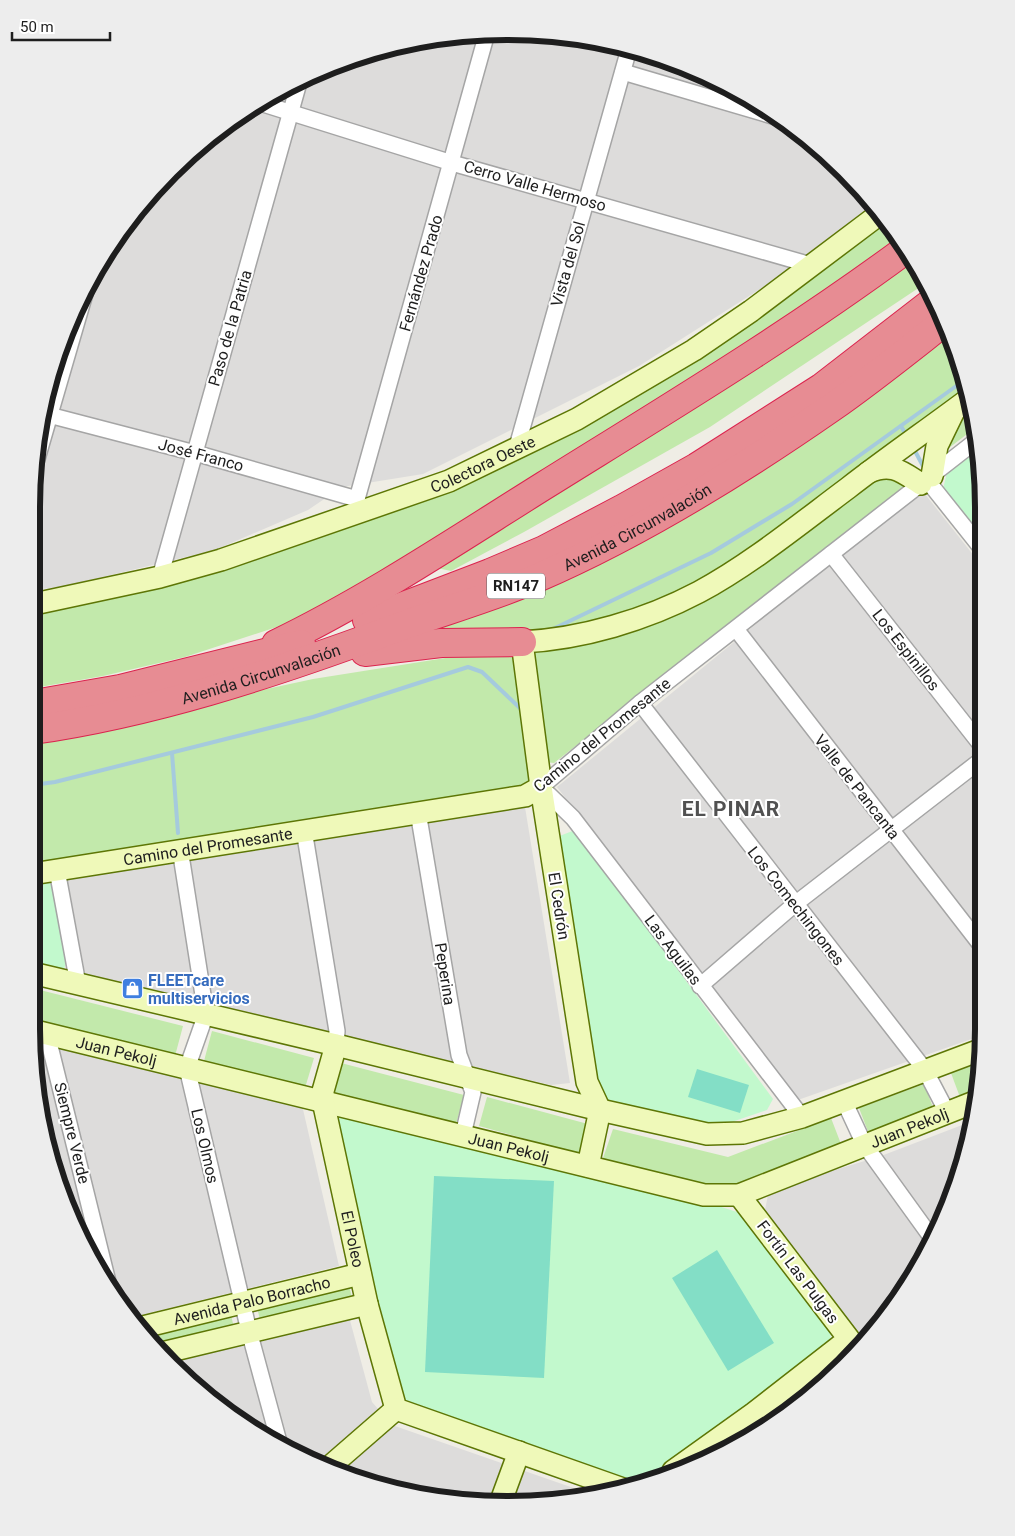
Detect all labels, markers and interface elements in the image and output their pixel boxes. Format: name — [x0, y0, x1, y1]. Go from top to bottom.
scale bar — [12, 10, 110, 42]
text: 50 m — [20, 18, 54, 36]
street label: Cerro Valle Hermoso — [462, 157, 608, 215]
street label: Fernández Prado — [395, 212, 447, 334]
street label: Vista del Sol — [547, 219, 589, 309]
street label: Paso de la Patria — [204, 268, 256, 388]
street label: Colectora Oeste — [428, 431, 538, 496]
street label: José Franco — [156, 435, 246, 475]
street label: Avenida Circunvalación — [560, 479, 715, 574]
road number: RN147 — [487, 574, 545, 598]
street label: Los Espinillos — [868, 606, 944, 694]
street label: Avenida Circunvalación — [179, 640, 343, 708]
street label: Camino del Promesante — [530, 674, 674, 796]
street label: Valle de Pancanta — [810, 731, 904, 843]
district label: EL PINAR — [682, 797, 780, 821]
street label: Camino del Promesante — [122, 823, 294, 869]
street label: Los Comechingones — [744, 843, 848, 969]
street label: El Cedrón — [544, 871, 574, 941]
street label: Las Aguilas — [641, 911, 705, 989]
street label: Peperina — [431, 942, 459, 1006]
place label: FLEETcare multiservicios — [148, 971, 250, 1008]
shop icon: FLEETcare multiservicios — [120, 977, 144, 1001]
street label: Juan Pekolj — [74, 1032, 159, 1070]
street label: Siempre Verde — [50, 1080, 94, 1186]
street label: Juan Pekolj — [867, 1104, 951, 1152]
street label: Los Olmos — [187, 1107, 223, 1185]
street label: Juan Pekolj — [466, 1128, 551, 1166]
street label: El Poleo — [338, 1209, 368, 1269]
street label: Fortín Las Pulgas — [753, 1217, 843, 1327]
street label: Avenida Palo Borracho — [171, 1272, 332, 1329]

